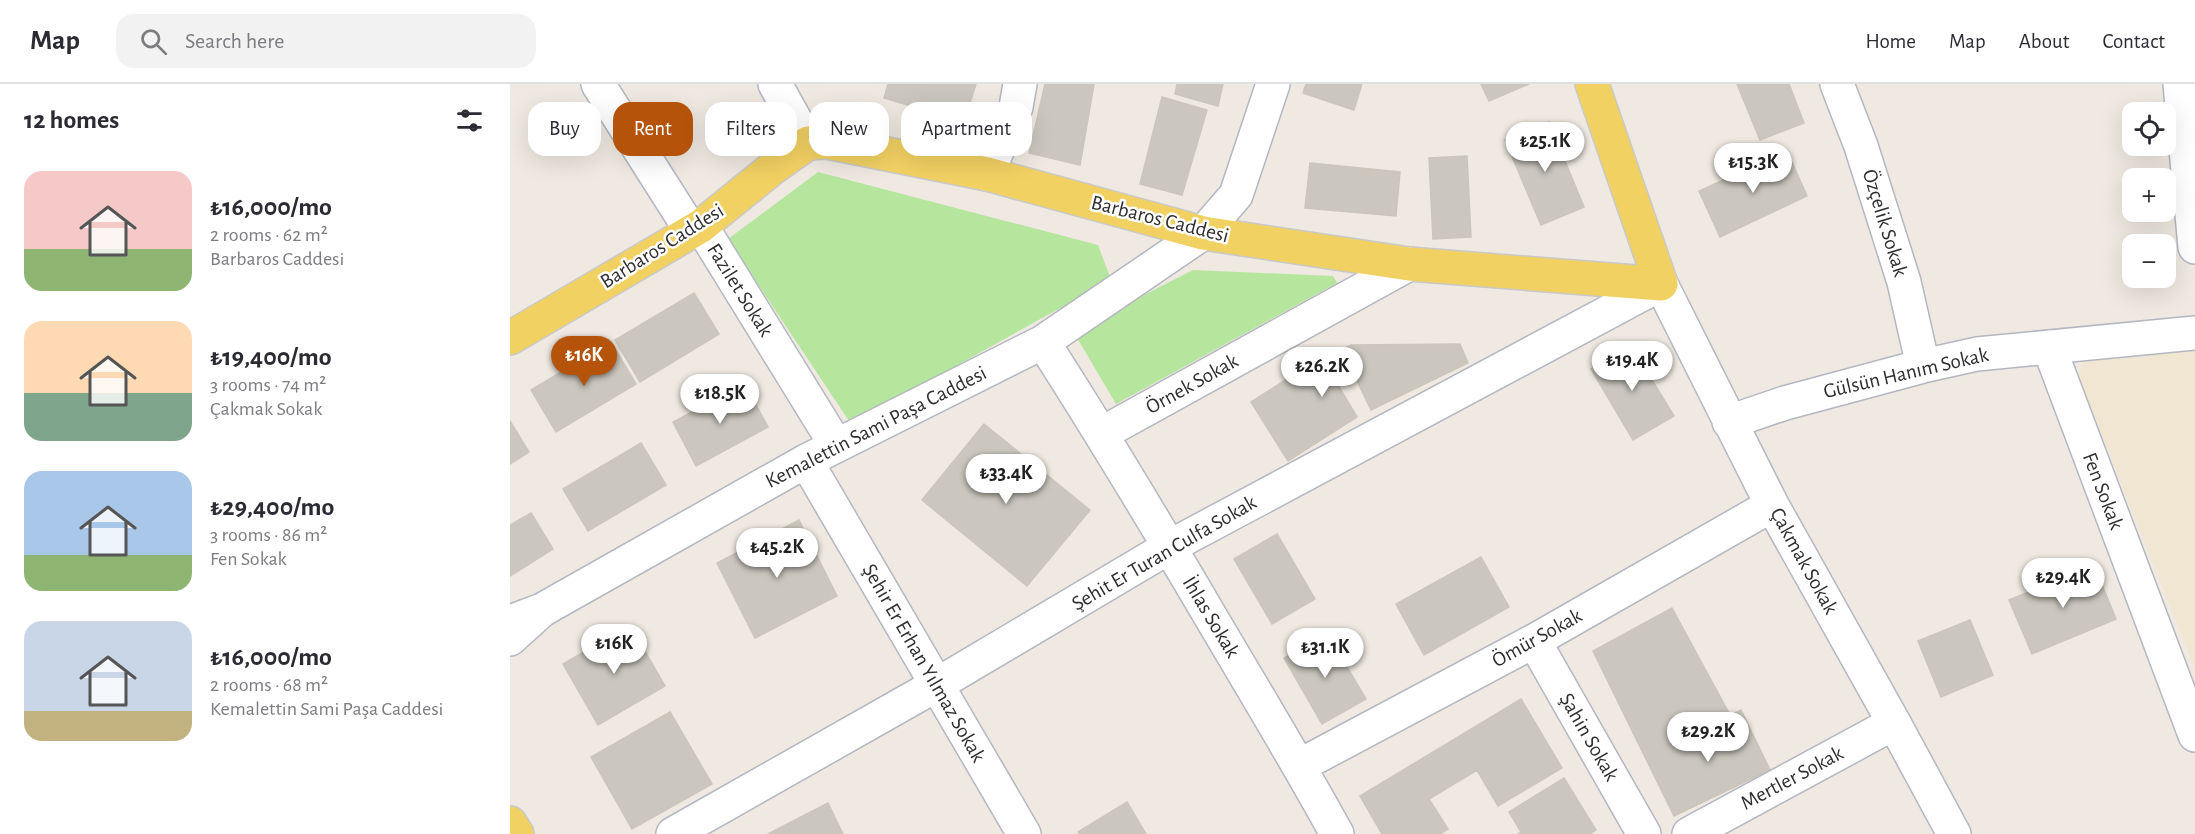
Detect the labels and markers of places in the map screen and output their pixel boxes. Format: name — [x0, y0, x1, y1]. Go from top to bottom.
pin: ₺25.1K — [1496, 122, 1594, 173]
pin: ₺15.3K — [1704, 143, 1802, 194]
pin: ₺16K — [548, 336, 620, 387]
pin: ₺19.4K — [1583, 341, 1681, 392]
pin: ₺26.2K — [1273, 347, 1371, 398]
pin: ₺18.5K — [671, 374, 769, 425]
pin: ₺33.4K — [957, 454, 1055, 505]
pin: ₺45.2K — [728, 528, 826, 579]
pin: ₺29.4K — [2014, 558, 2112, 609]
pin: ₺16K — [578, 624, 650, 675]
pin: ₺31.1K — [1276, 628, 1374, 679]
pin: ₺29.2K — [1659, 712, 1757, 763]

